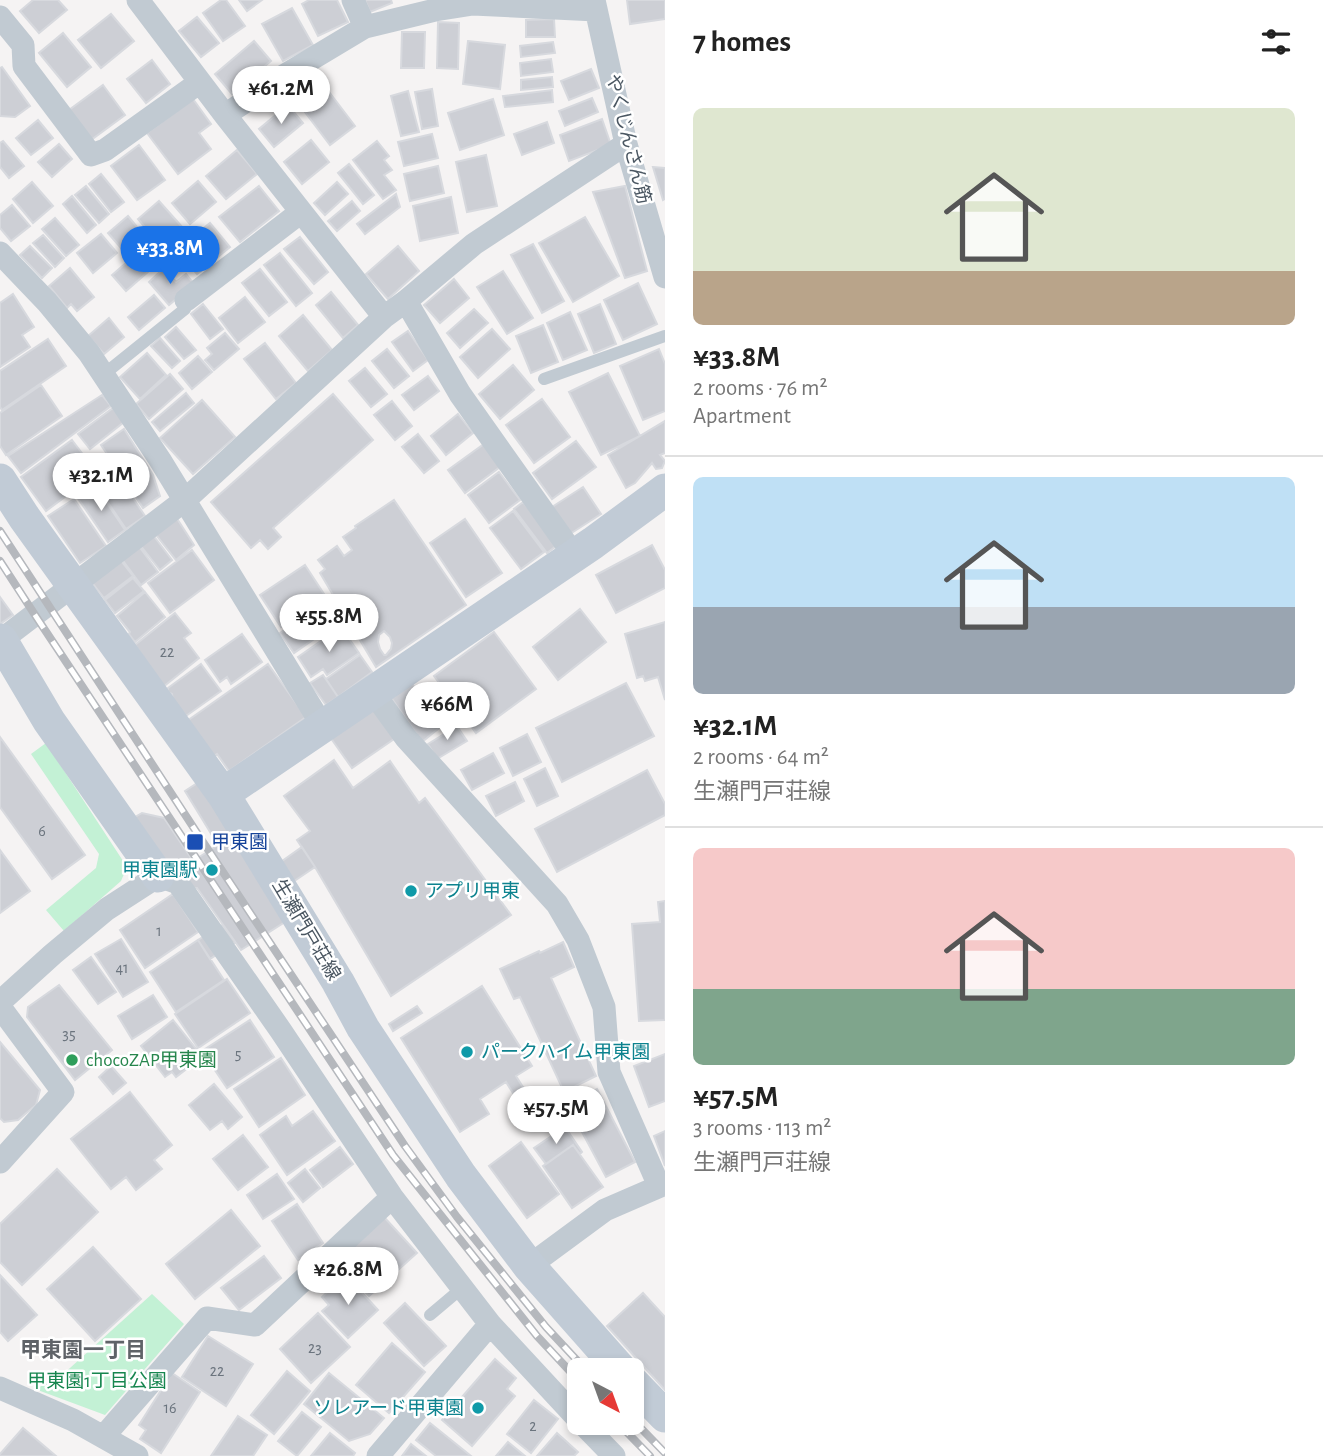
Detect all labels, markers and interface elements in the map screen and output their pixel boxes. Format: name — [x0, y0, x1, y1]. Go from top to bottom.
icon: filters — [1257, 23, 1295, 61]
text: 7 homes — [693, 27, 791, 57]
pin: ¥61.2M — [224, 66, 338, 126]
street label: やくじんさん筋 — [603, 72, 655, 206]
text: ¥61.2M — [248, 77, 314, 100]
icon: home — [931, 154, 1057, 280]
pin: ¥33.8M — [113, 226, 227, 286]
text: ¥33.8M — [137, 237, 203, 260]
text: ¥33.8M — [693, 342, 780, 372]
text: 2 rooms · 76 m² — [693, 377, 827, 400]
text: Apartment — [693, 405, 791, 428]
pin: ¥32.1M — [44, 454, 158, 513]
text: ¥32.1M — [69, 464, 133, 487]
icon: home — [931, 522, 1057, 648]
pin: ¥55.8M — [272, 594, 386, 654]
text: ¥55.8M — [296, 605, 362, 628]
house number: 22 — [160, 644, 174, 660]
pin: ¥66M — [406, 682, 488, 742]
text: ¥66M — [421, 693, 473, 716]
text: ¥32.1M — [693, 711, 777, 741]
text: 2 rooms · 64 m² — [693, 746, 829, 769]
text: 生瀬門戸荘線 — [693, 781, 831, 804]
house number: 6 — [38, 823, 46, 839]
marker: 甲東園 — [185, 832, 205, 852]
place label: 甲東園 — [211, 832, 268, 852]
place label: 甲東園駅 — [122, 860, 198, 880]
marker: 甲東園駅 — [204, 862, 220, 878]
street label: 生瀬門戸荘線 — [268, 876, 344, 984]
place label: アプリ甲東 — [425, 881, 520, 901]
marker: アプリ甲東 — [403, 883, 419, 899]
icon: home — [931, 893, 1057, 1019]
house number: 1 — [156, 923, 162, 939]
house number: 41 — [115, 960, 129, 976]
house number: 35 — [62, 1026, 76, 1042]
place label: パークハイム甲東園 — [481, 1042, 650, 1062]
marker: パークハイム甲東園 — [459, 1044, 475, 1060]
house number: 5 — [235, 1046, 241, 1062]
place label: chocoZAP甲東園 — [86, 1050, 217, 1070]
marker: chocoZAP甲東園 — [64, 1052, 80, 1068]
text: ¥57.5M — [693, 1082, 778, 1112]
pin: ¥57.5M — [499, 1086, 613, 1146]
text: ¥57.5M — [523, 1097, 589, 1120]
text: 3 rooms · 113 m² — [693, 1117, 831, 1140]
text: 生瀬門戸荘線 — [693, 1152, 831, 1175]
pin: ¥26.8M — [291, 1248, 405, 1307]
text: ¥26.8M — [314, 1258, 382, 1281]
district label: 甲東園一丁目 — [20, 1339, 146, 1361]
house number: 23 — [308, 1340, 322, 1356]
north arrow — [567, 1358, 644, 1435]
map controls — [567, 1358, 644, 1435]
house number: 22 — [210, 1363, 224, 1379]
park label: 甲東園1丁目公園 — [27, 1371, 167, 1391]
place label: ソレアード甲東園 — [313, 1398, 464, 1418]
house number: 16 — [163, 1400, 177, 1416]
marker: ソレアード甲東園 — [470, 1400, 486, 1416]
house number: 2 — [529, 1418, 537, 1434]

